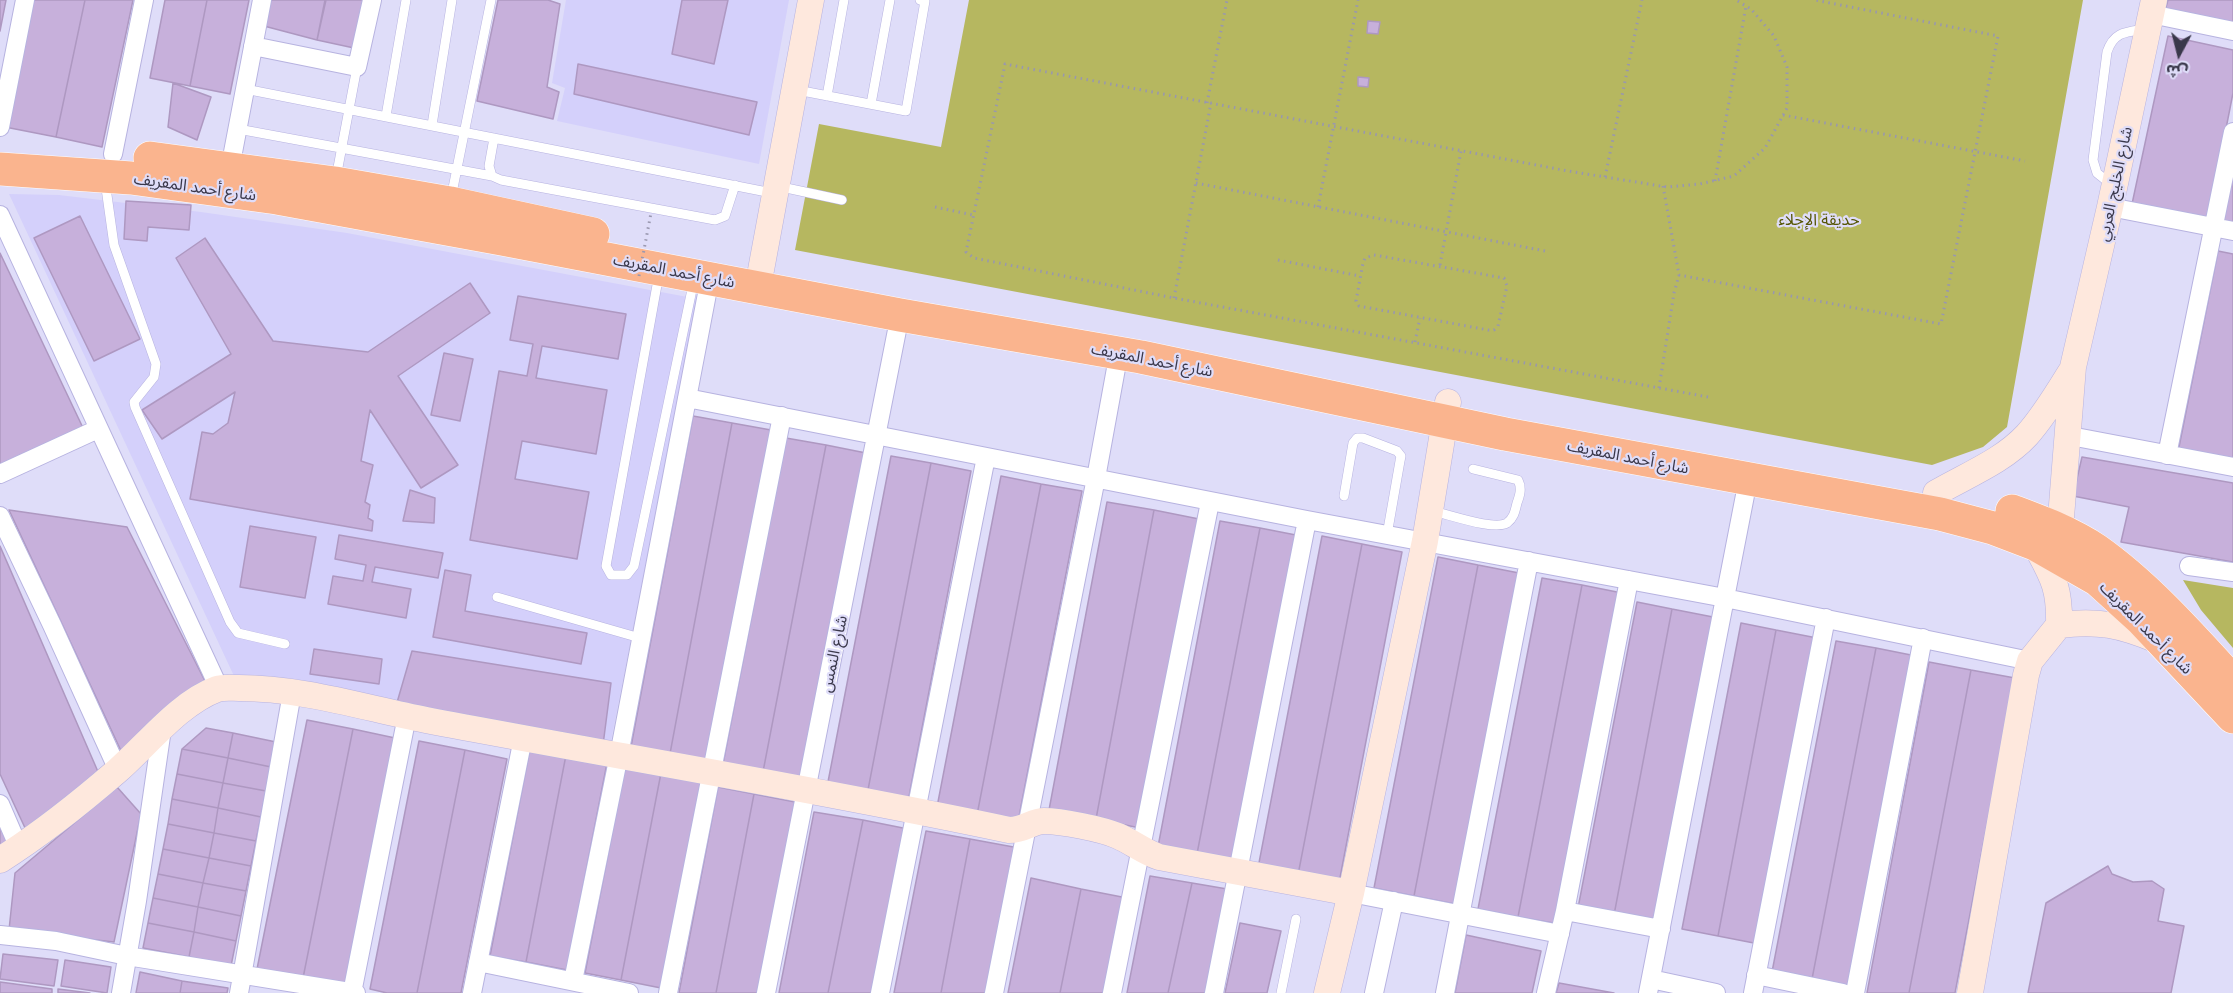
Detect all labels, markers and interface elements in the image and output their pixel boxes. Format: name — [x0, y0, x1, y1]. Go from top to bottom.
north arrow — [2149, 24, 2209, 84]
text: ش — [2165, 61, 2189, 83]
street label: شارع الخليج العربي — [2093, 125, 2137, 243]
street label: شارع أحمد المقريف — [133, 169, 257, 205]
park label: حديقة الإجلاء — [1778, 210, 1860, 230]
street label: شارع أحمد المقريف — [612, 250, 736, 292]
street label: شارع أحمد المقريف — [1090, 339, 1214, 381]
street label: شارع أحمد المقريف — [1566, 436, 1690, 478]
street label: شارع أحمد المقريف — [2096, 578, 2196, 678]
street label: شارع النمس — [816, 614, 852, 694]

